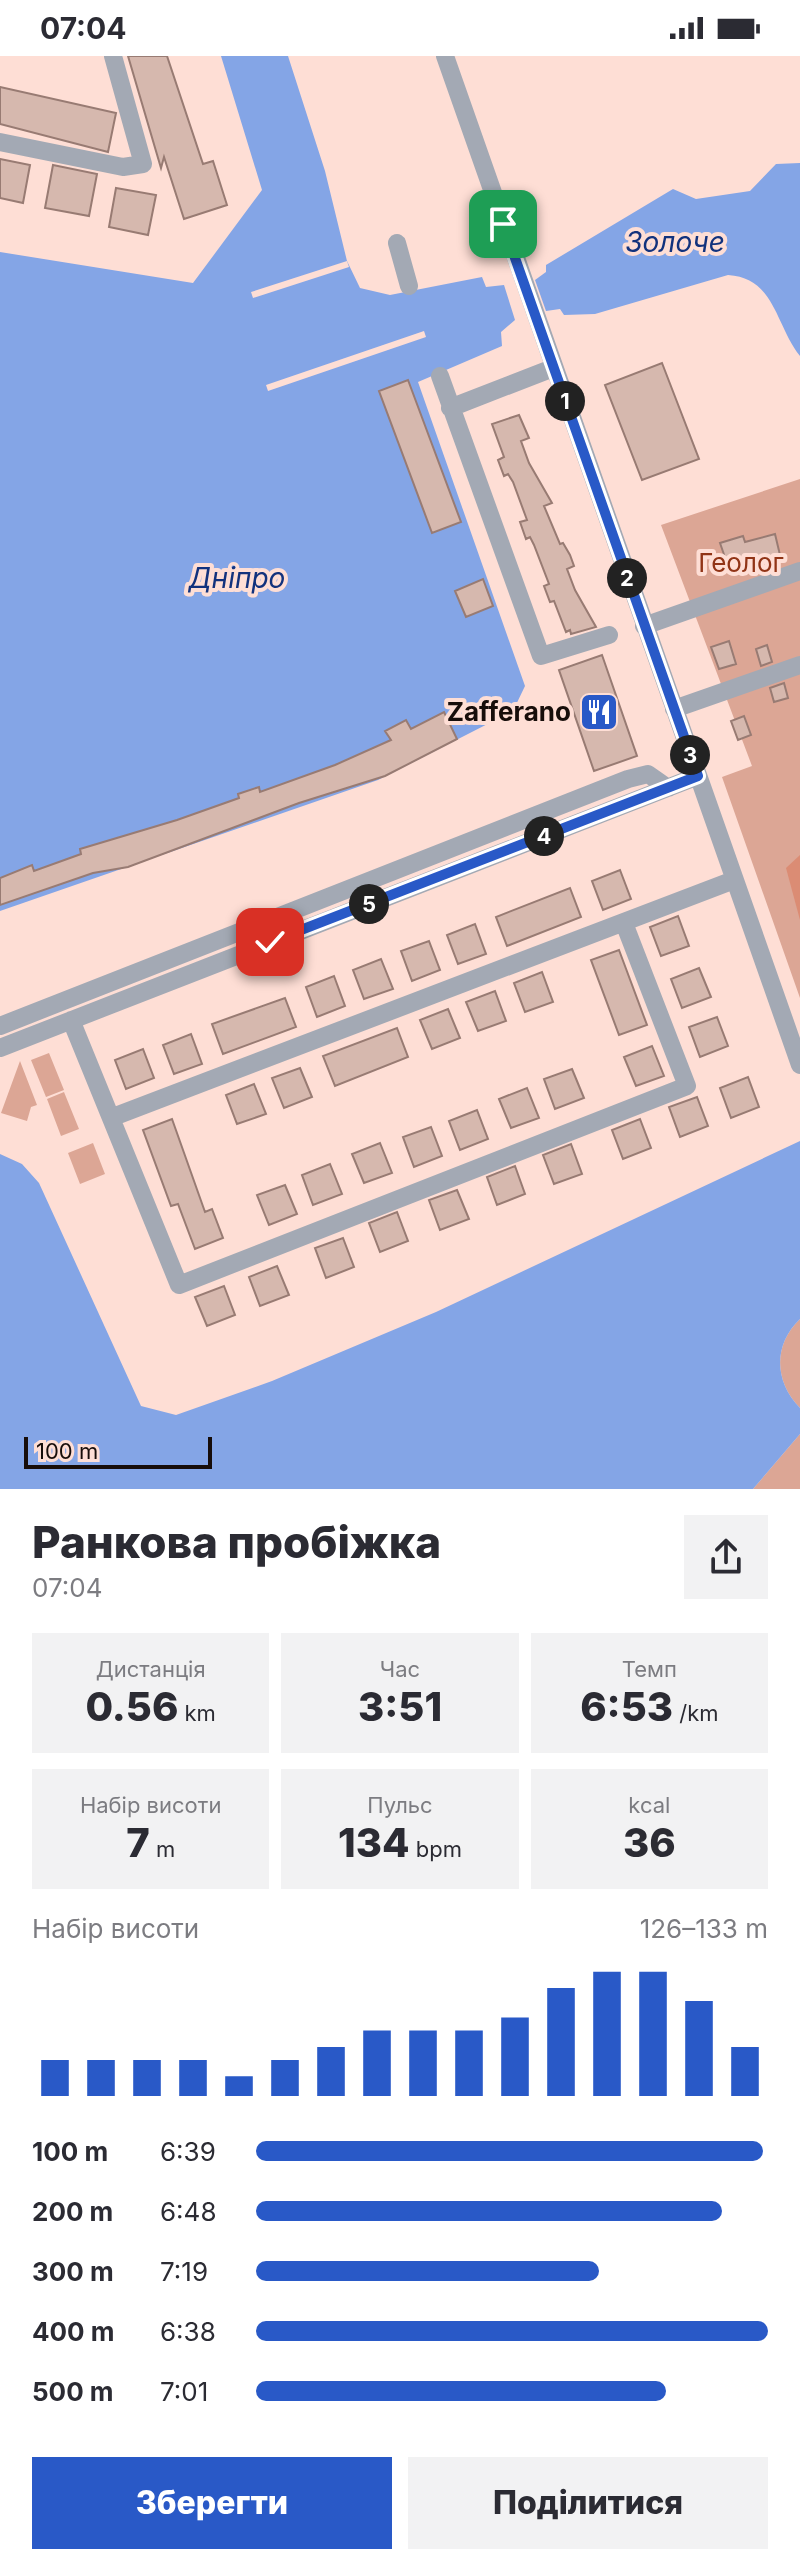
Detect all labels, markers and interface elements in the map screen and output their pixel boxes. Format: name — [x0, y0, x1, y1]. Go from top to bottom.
text: 07:04 — [40, 10, 127, 46]
pin — [469, 190, 537, 258]
icon: arrive — [481, 202, 525, 246]
water label: Золоче — [625, 225, 725, 259]
pin: 1 — [545, 381, 585, 421]
text: 1 — [560, 388, 570, 414]
park label: Геолог — [698, 547, 784, 578]
pin: 2 — [607, 558, 647, 598]
water label: Дніпро — [188, 561, 285, 595]
text: 2 — [620, 565, 634, 591]
restaurant icon: Zafferano — [578, 691, 620, 733]
place label: Zafferano — [447, 696, 571, 727]
pin: 3 — [670, 735, 710, 775]
text: 3 — [683, 742, 697, 768]
pin: 4 — [524, 816, 564, 856]
text: 4 — [537, 823, 551, 849]
pin: 5 — [349, 884, 389, 924]
text: 5 — [362, 891, 376, 917]
pin — [236, 908, 304, 976]
icon: check — [248, 920, 292, 964]
scale bar — [24, 1433, 212, 1469]
text: 100 m — [36, 1438, 98, 1464]
text: Ранкова пробіжка — [32, 1515, 441, 1569]
button: share — [684, 1515, 768, 1599]
text: 07:04 — [32, 1572, 102, 1603]
text: Дистанція — [96, 1656, 206, 1682]
text: Час — [380, 1656, 420, 1682]
text: Темп — [622, 1656, 677, 1682]
text: 0.56 — [85, 1682, 178, 1731]
text: 3:51 — [358, 1682, 442, 1731]
text: 6:53 — [580, 1682, 673, 1731]
text: km — [178, 1700, 216, 1726]
text: /km — [673, 1700, 719, 1726]
text: Набір висоти — [80, 1792, 221, 1818]
text: Пульс — [367, 1792, 433, 1818]
text: kcal — [628, 1792, 670, 1818]
text: 7 — [126, 1818, 150, 1867]
text: 134 — [338, 1818, 410, 1867]
text: 36 — [623, 1818, 676, 1867]
text: m — [150, 1836, 175, 1862]
text: bpm — [410, 1836, 462, 1862]
text: Набір висоти — [32, 1913, 199, 1944]
text: 126–133 m — [640, 1913, 768, 1944]
text: 100 m — [32, 2136, 108, 2167]
text: 6:39 — [160, 2136, 216, 2167]
text: 200 m — [32, 2196, 113, 2227]
text: 6:48 — [160, 2196, 217, 2227]
text: 300 m — [32, 2256, 114, 2287]
text: 7:19 — [160, 2256, 208, 2287]
text: 400 m — [32, 2316, 115, 2347]
text: 6:38 — [160, 2316, 216, 2347]
text: 500 m — [32, 2376, 114, 2407]
text: 7:01 — [160, 2376, 208, 2407]
button: Зберегти — [32, 2457, 392, 2549]
button: Поділитися — [408, 2457, 768, 2549]

